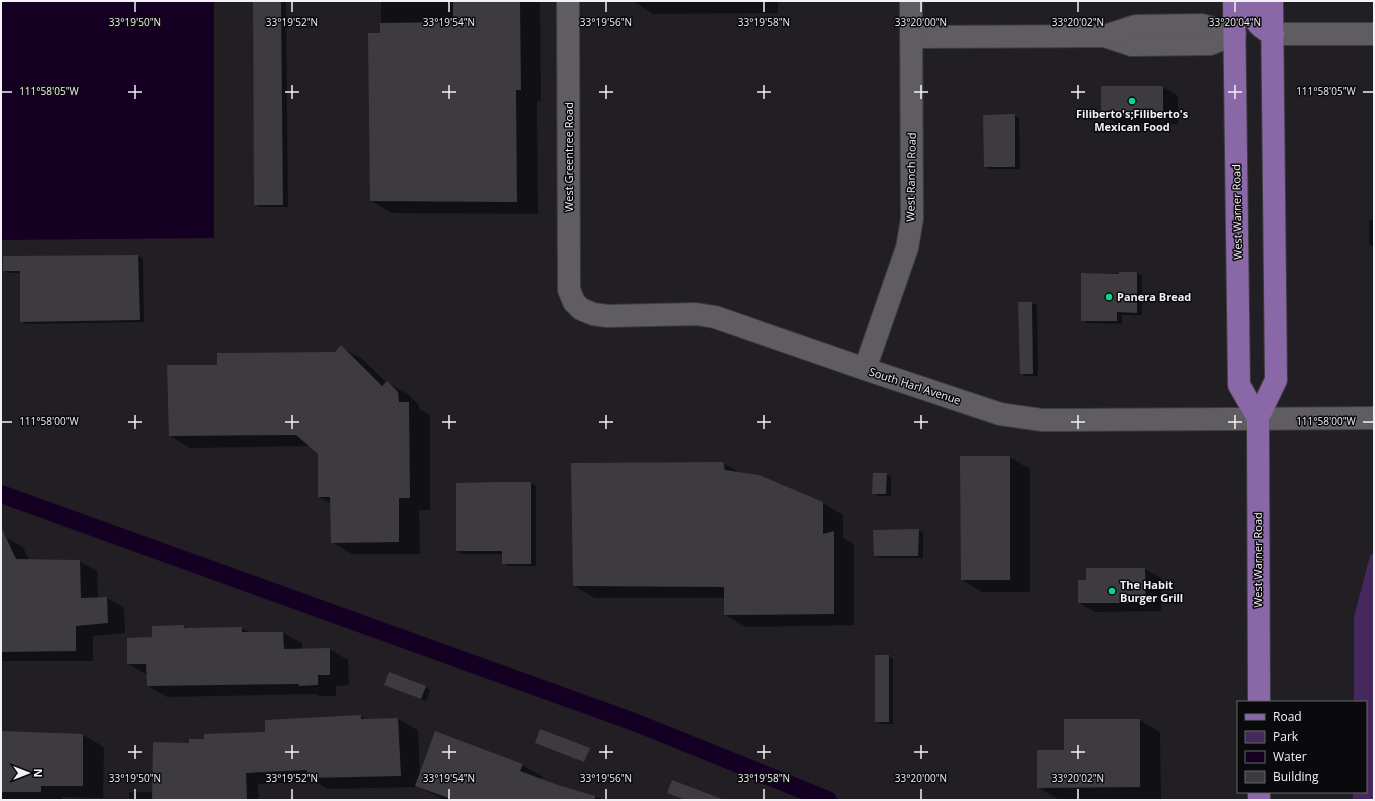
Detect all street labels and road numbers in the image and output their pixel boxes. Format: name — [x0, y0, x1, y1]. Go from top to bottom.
street label: West Greentree Road — [561, 102, 576, 212]
street label: West Ranch Road — [902, 132, 919, 222]
street label: West Warner Road — [1228, 164, 1245, 260]
street label: South Harl Avenue — [867, 364, 963, 407]
street label: West Warner Road — [1250, 512, 1265, 608]

